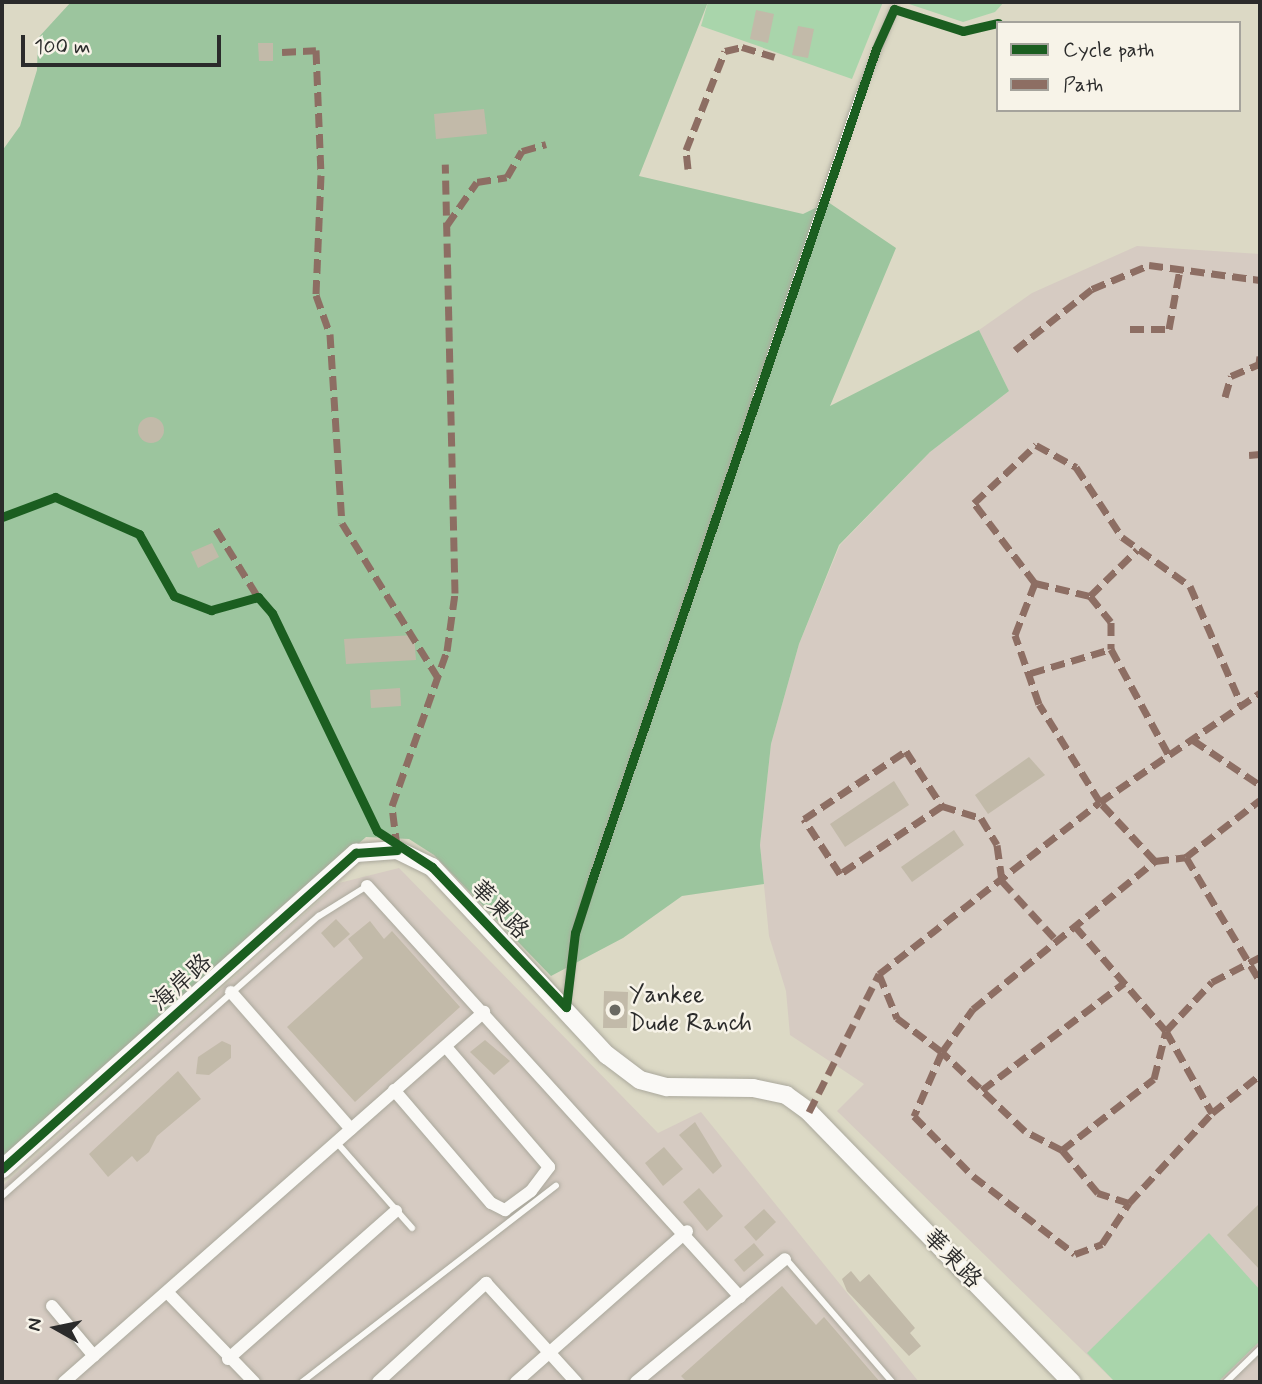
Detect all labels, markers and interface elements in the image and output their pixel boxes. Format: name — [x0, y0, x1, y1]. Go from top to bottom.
scale bar — [24, 21, 224, 65]
legend — [996, 21, 1241, 112]
text: 100 m — [34, 33, 90, 61]
text: Cycle path — [1063, 36, 1154, 64]
text: Path — [1063, 71, 1103, 99]
street label: 華東路 — [464, 874, 534, 946]
street label: 海岸路 — [146, 948, 218, 1018]
place label: Yankee Dude Ranch — [629, 982, 749, 1038]
marker: Yankee Dude Ranch — [607, 1002, 623, 1018]
street label: 華東路 — [917, 1223, 987, 1295]
north arrow — [21, 1293, 91, 1363]
text: N — [21, 1316, 48, 1333]

